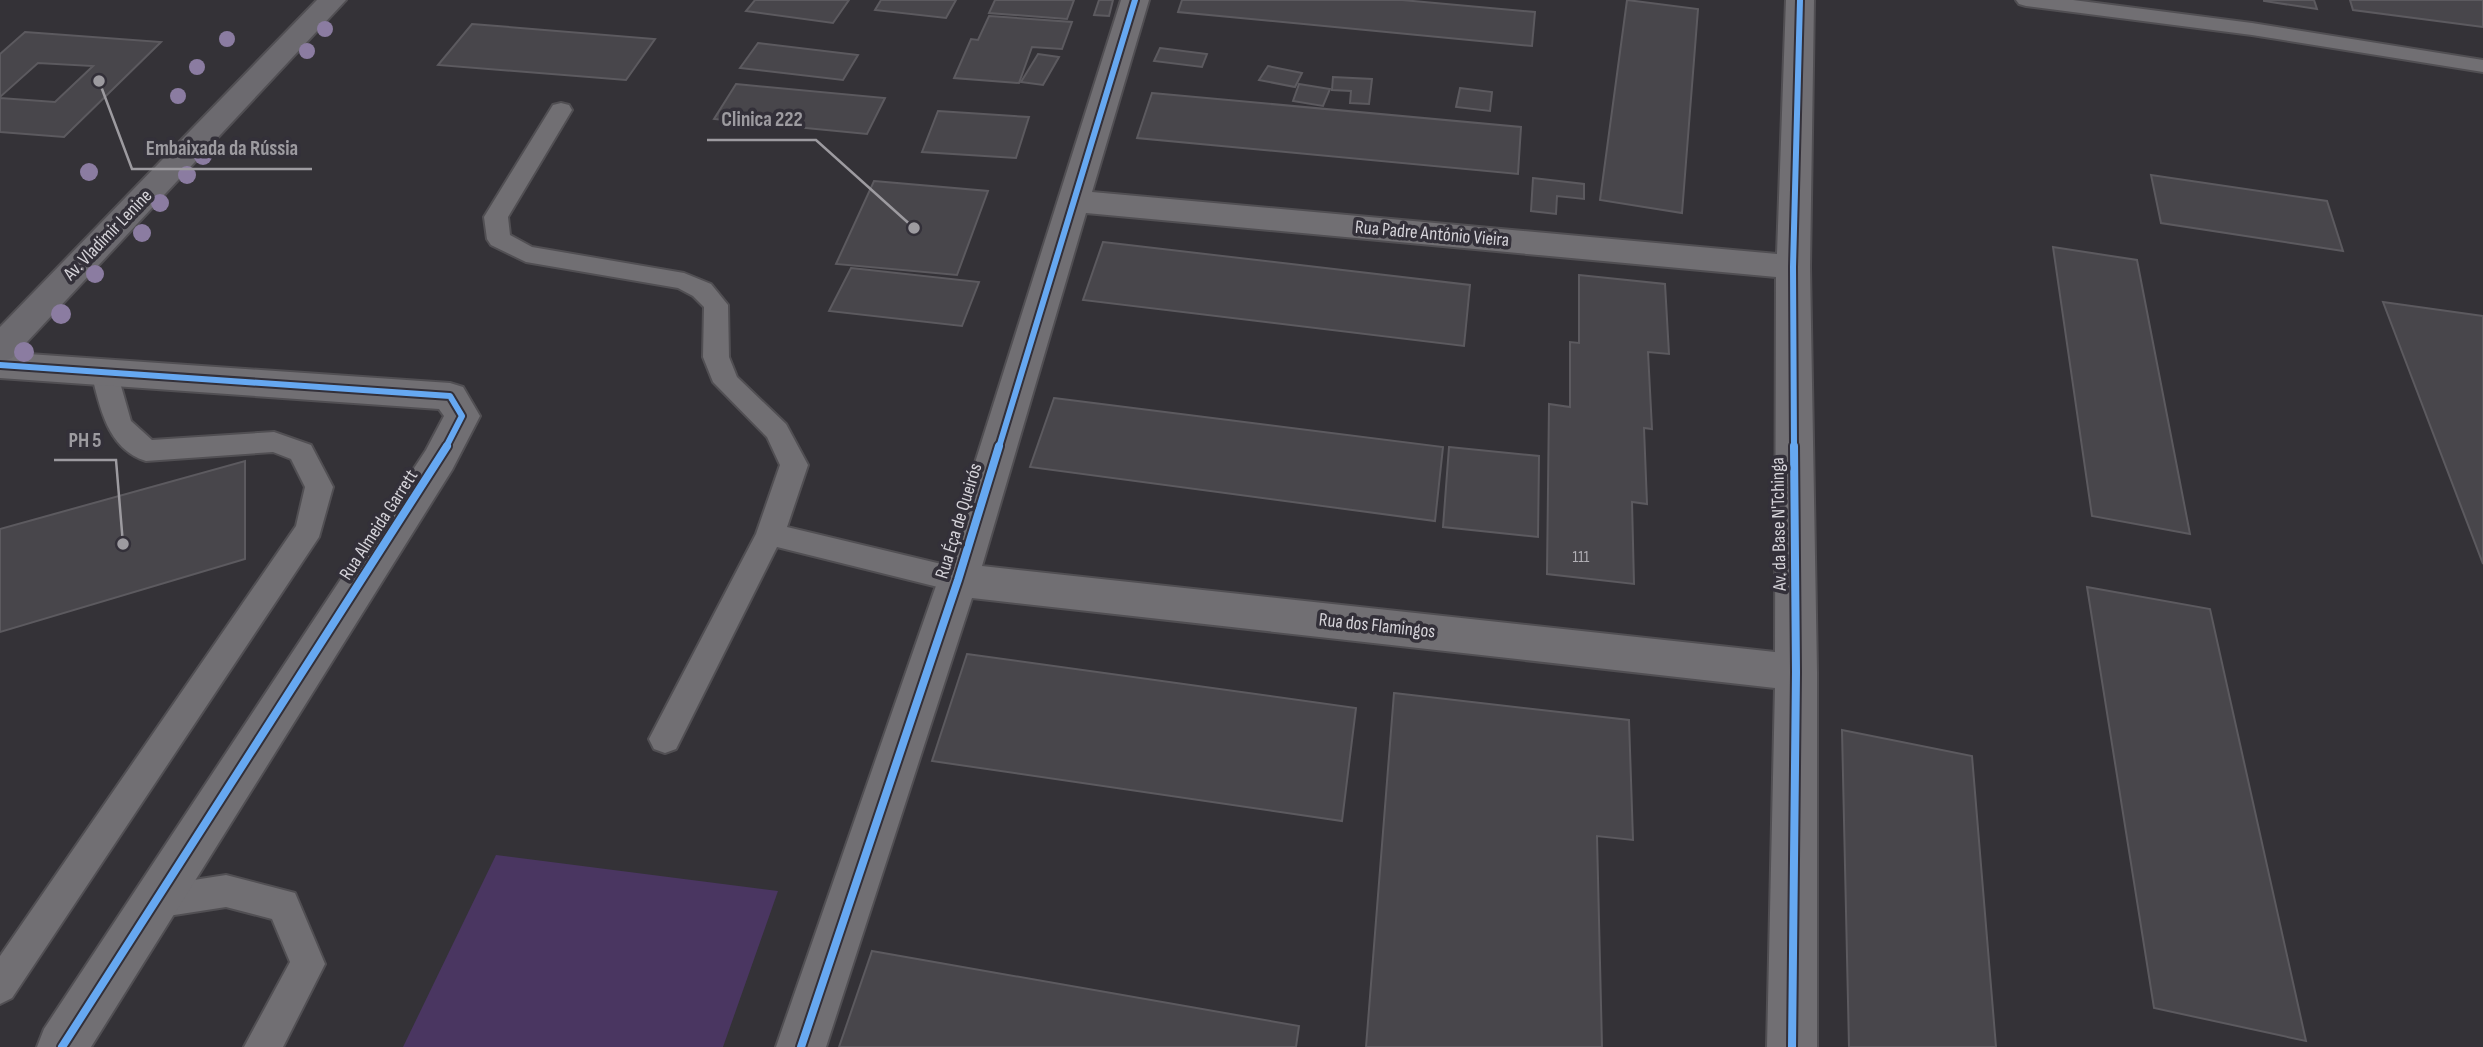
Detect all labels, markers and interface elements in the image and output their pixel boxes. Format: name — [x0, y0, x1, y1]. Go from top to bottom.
callout: Clinica 222 — [707, 98, 816, 140]
text: Clinica 222 — [721, 107, 803, 132]
callout: Embaixada da Rússia — [132, 127, 312, 169]
text: Embaixada da Rússia — [146, 136, 298, 161]
street label: Av. Vladimir Lenine — [58, 185, 157, 286]
street label: Rua Padre António Vieira — [1354, 216, 1510, 252]
callout: PH 5 — [54, 418, 116, 460]
text: PH 5 — [68, 428, 102, 453]
street label: Av. da Base N'Tchinga — [1766, 457, 1792, 592]
street label: Rua Éça de Queirós — [931, 460, 987, 581]
street label: Rua Almeida Garrett — [335, 465, 423, 585]
house number: 111 — [1573, 548, 1590, 567]
street label: Rua dos Flamingos — [1318, 608, 1436, 644]

